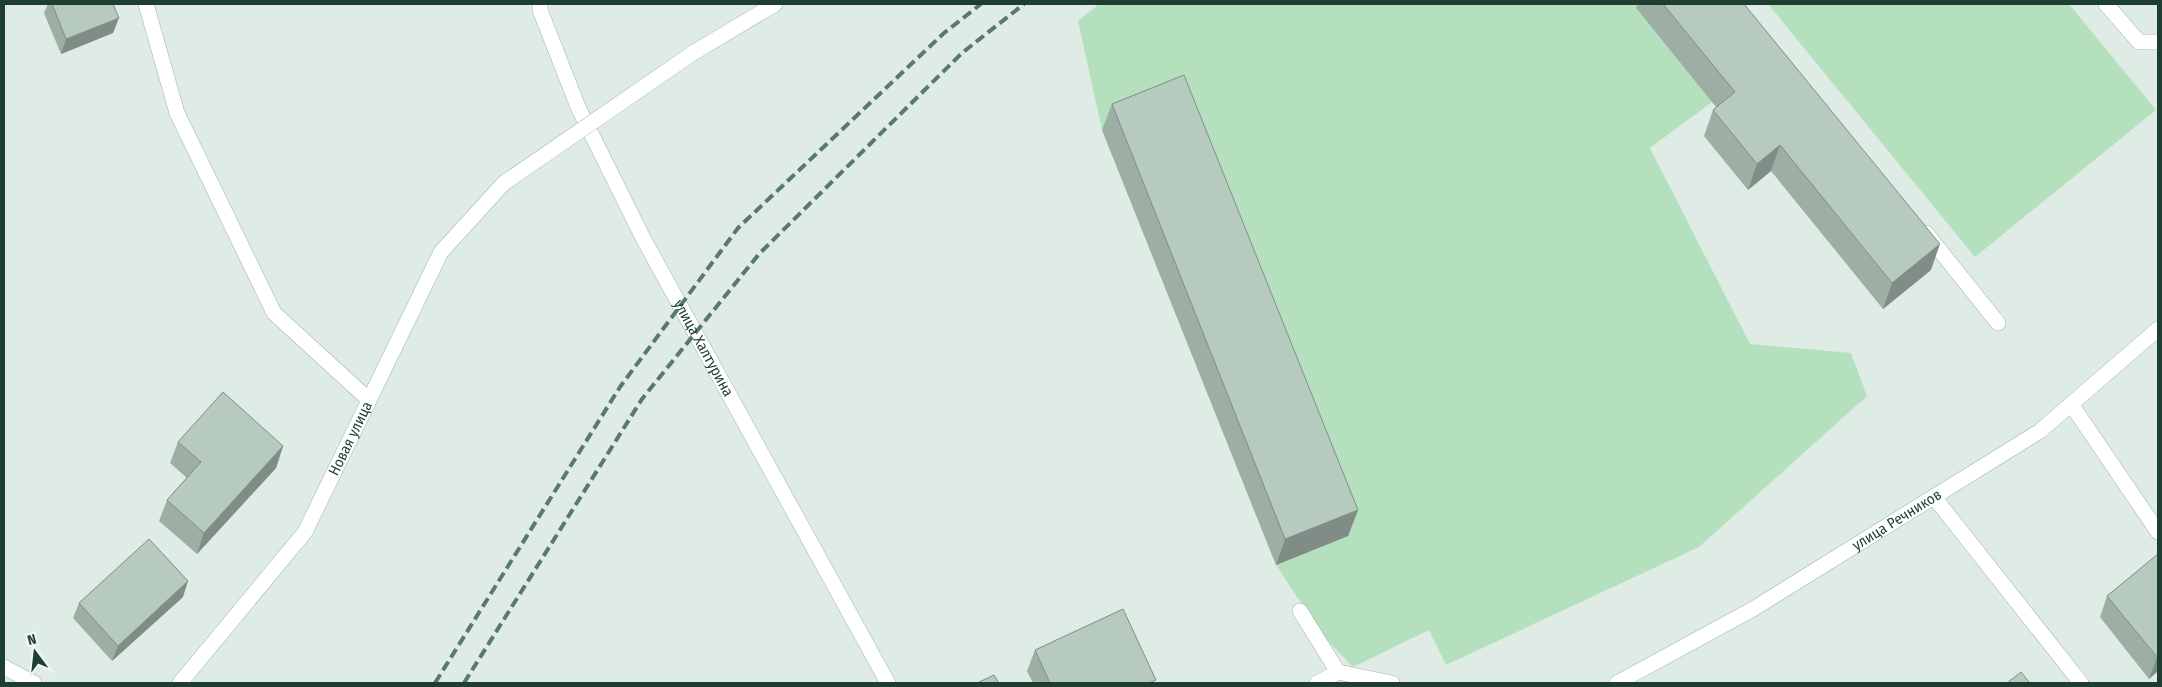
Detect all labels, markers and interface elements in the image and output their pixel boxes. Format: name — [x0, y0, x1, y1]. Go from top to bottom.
street label: улица Халтурина — [670, 297, 737, 400]
street label: Новая улица — [325, 398, 376, 479]
street label: улица Речников — [1849, 485, 1945, 554]
north arrow — [10, 627, 60, 677]
text: N — [26, 631, 38, 649]

